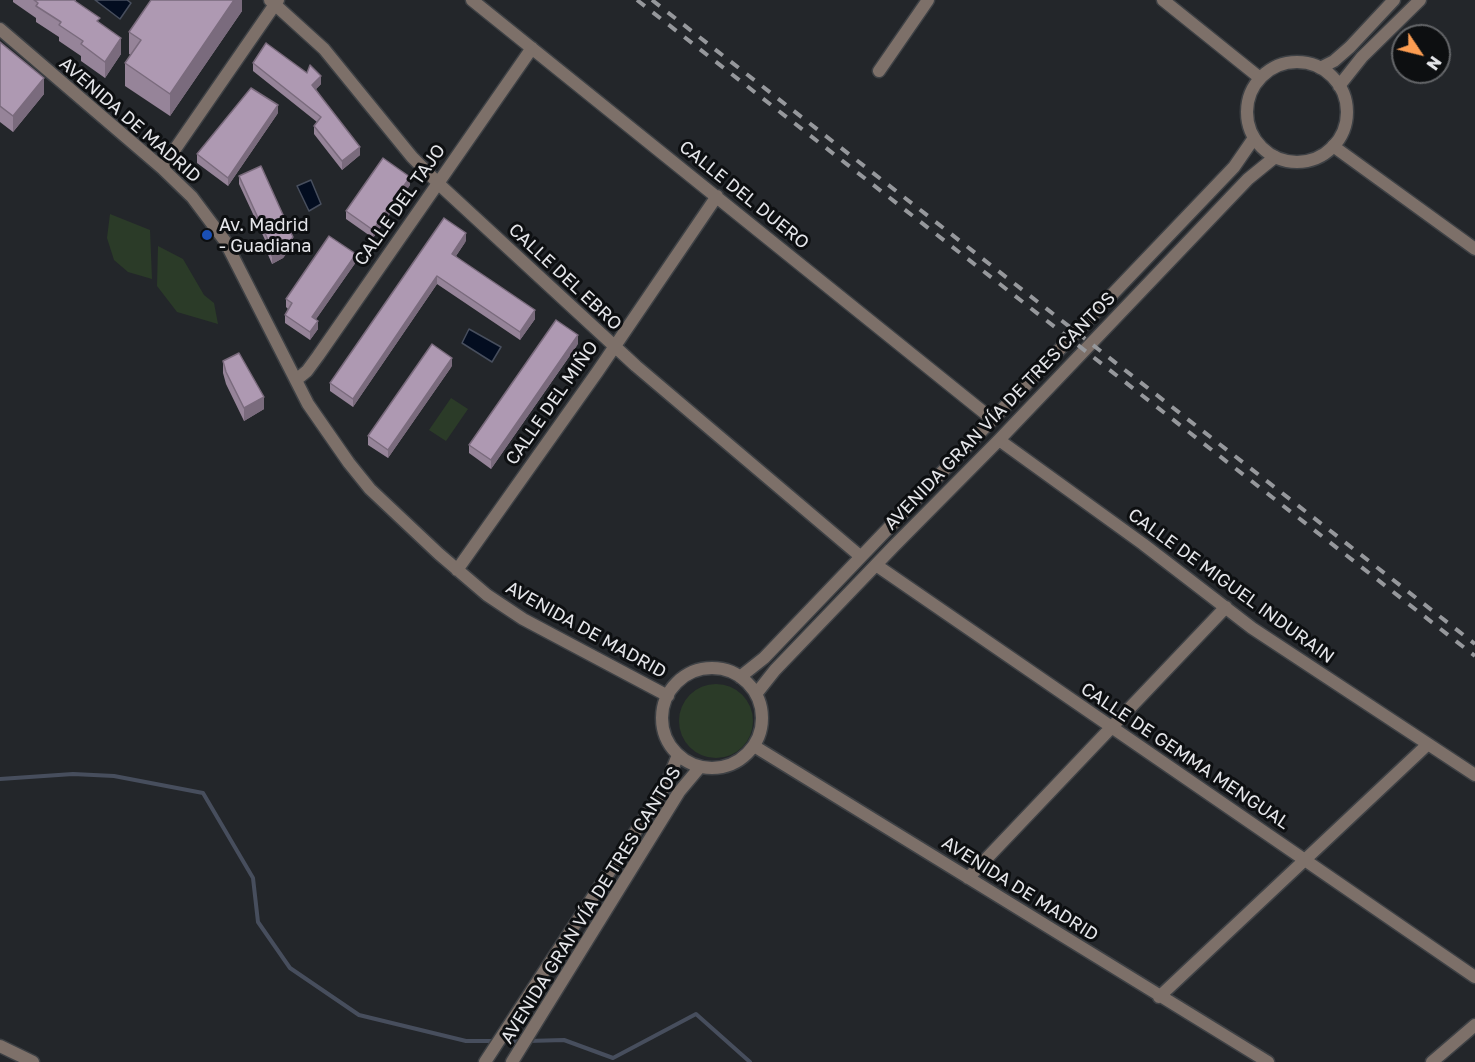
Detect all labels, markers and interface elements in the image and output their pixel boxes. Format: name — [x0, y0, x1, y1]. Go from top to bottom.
north arrow — [1391, 24, 1451, 84]
text: N — [1422, 52, 1446, 74]
street label: AVENIDA DE MADRID — [55, 53, 205, 187]
street label: CALLE DEL DUERO — [675, 136, 813, 254]
street label: CALLE DEL TAJO — [350, 140, 450, 270]
place label: Av. Madrid - Guadiana — [219, 214, 311, 256]
street label: CALLE DEL EBRO — [504, 219, 626, 335]
marker: Av. Madrid - Guadiana — [200, 228, 214, 242]
street label: AVENIDA GRAN VÍA DE TRES CANTOS — [880, 287, 1120, 535]
street label: CALLE DEL MIÑO — [501, 337, 603, 469]
street label: CALLE DE MIGUEL INDURAIN — [1124, 504, 1338, 668]
street label: AVENIDA DE MADRID — [502, 577, 670, 683]
street label: CALLE DE GEMMA MENGUAL — [1077, 678, 1293, 834]
street label: AVENIDA GRAN VÍA DE TRES CANTOS — [496, 762, 686, 1048]
street label: AVENIDA DE MADRID — [938, 832, 1102, 946]

